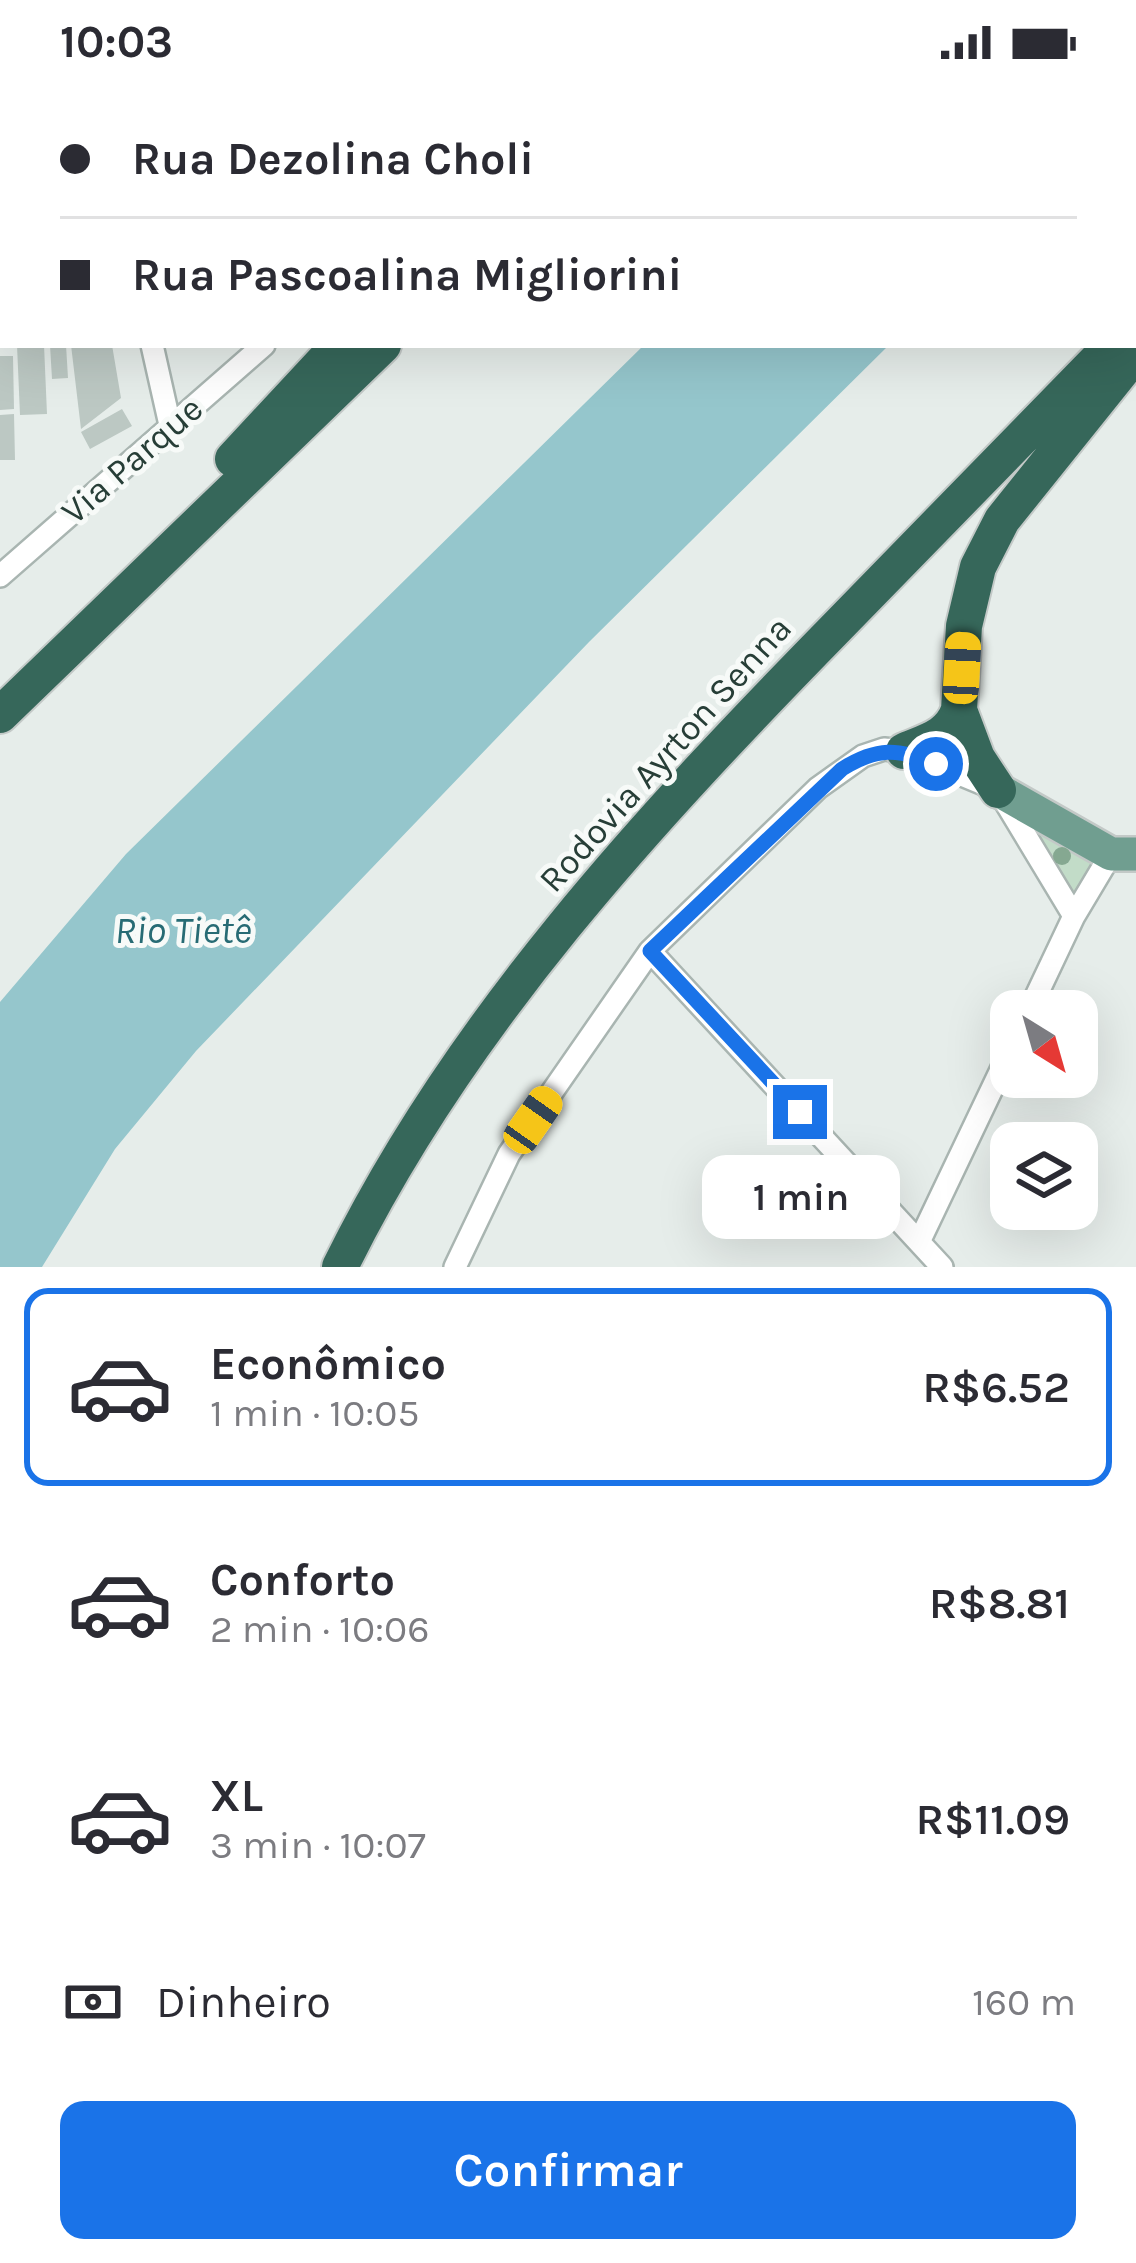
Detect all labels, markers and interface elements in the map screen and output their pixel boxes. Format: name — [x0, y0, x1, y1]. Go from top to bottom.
text: 10:03 — [60, 16, 173, 68]
text: Rua Dezolina Choli — [132, 133, 534, 185]
text: Rua Pascoalina Migliorini — [132, 249, 682, 301]
street label: Via Parque — [53, 387, 211, 533]
street label: Rodovia Ayrton Senna — [530, 608, 800, 900]
car — [942, 631, 982, 705]
route start — [909, 737, 963, 791]
water label: Rio Tietê — [115, 907, 251, 953]
north arrow — [990, 990, 1098, 1098]
map controls — [990, 990, 1098, 1230]
car — [498, 1080, 568, 1160]
route end — [773, 1085, 827, 1139]
button: layers — [990, 1122, 1098, 1230]
callout: 1 min — [701, 1154, 899, 1238]
text: 1 min — [753, 1174, 849, 1220]
icon: car — [66, 1333, 174, 1441]
text: Econômico — [210, 1338, 446, 1390]
text: R$6.52 — [922, 1361, 1070, 1413]
text: 1 min · 10:05 — [210, 1390, 419, 1436]
icon: car — [66, 1549, 174, 1657]
text: Conforto — [210, 1554, 395, 1606]
text: R$8.81 — [929, 1577, 1070, 1629]
text: 2 min · 10:06 — [210, 1606, 430, 1652]
icon: car — [66, 1765, 174, 1873]
text: XL — [210, 1770, 263, 1822]
text: R$11.09 — [915, 1793, 1070, 1845]
text: 3 min · 10:07 — [210, 1822, 426, 1868]
icon: cash — [60, 1969, 126, 2035]
text: Dinheiro — [156, 1976, 331, 2028]
text: 160 m — [972, 1979, 1076, 2025]
button: Confirmar — [60, 2101, 1076, 2239]

